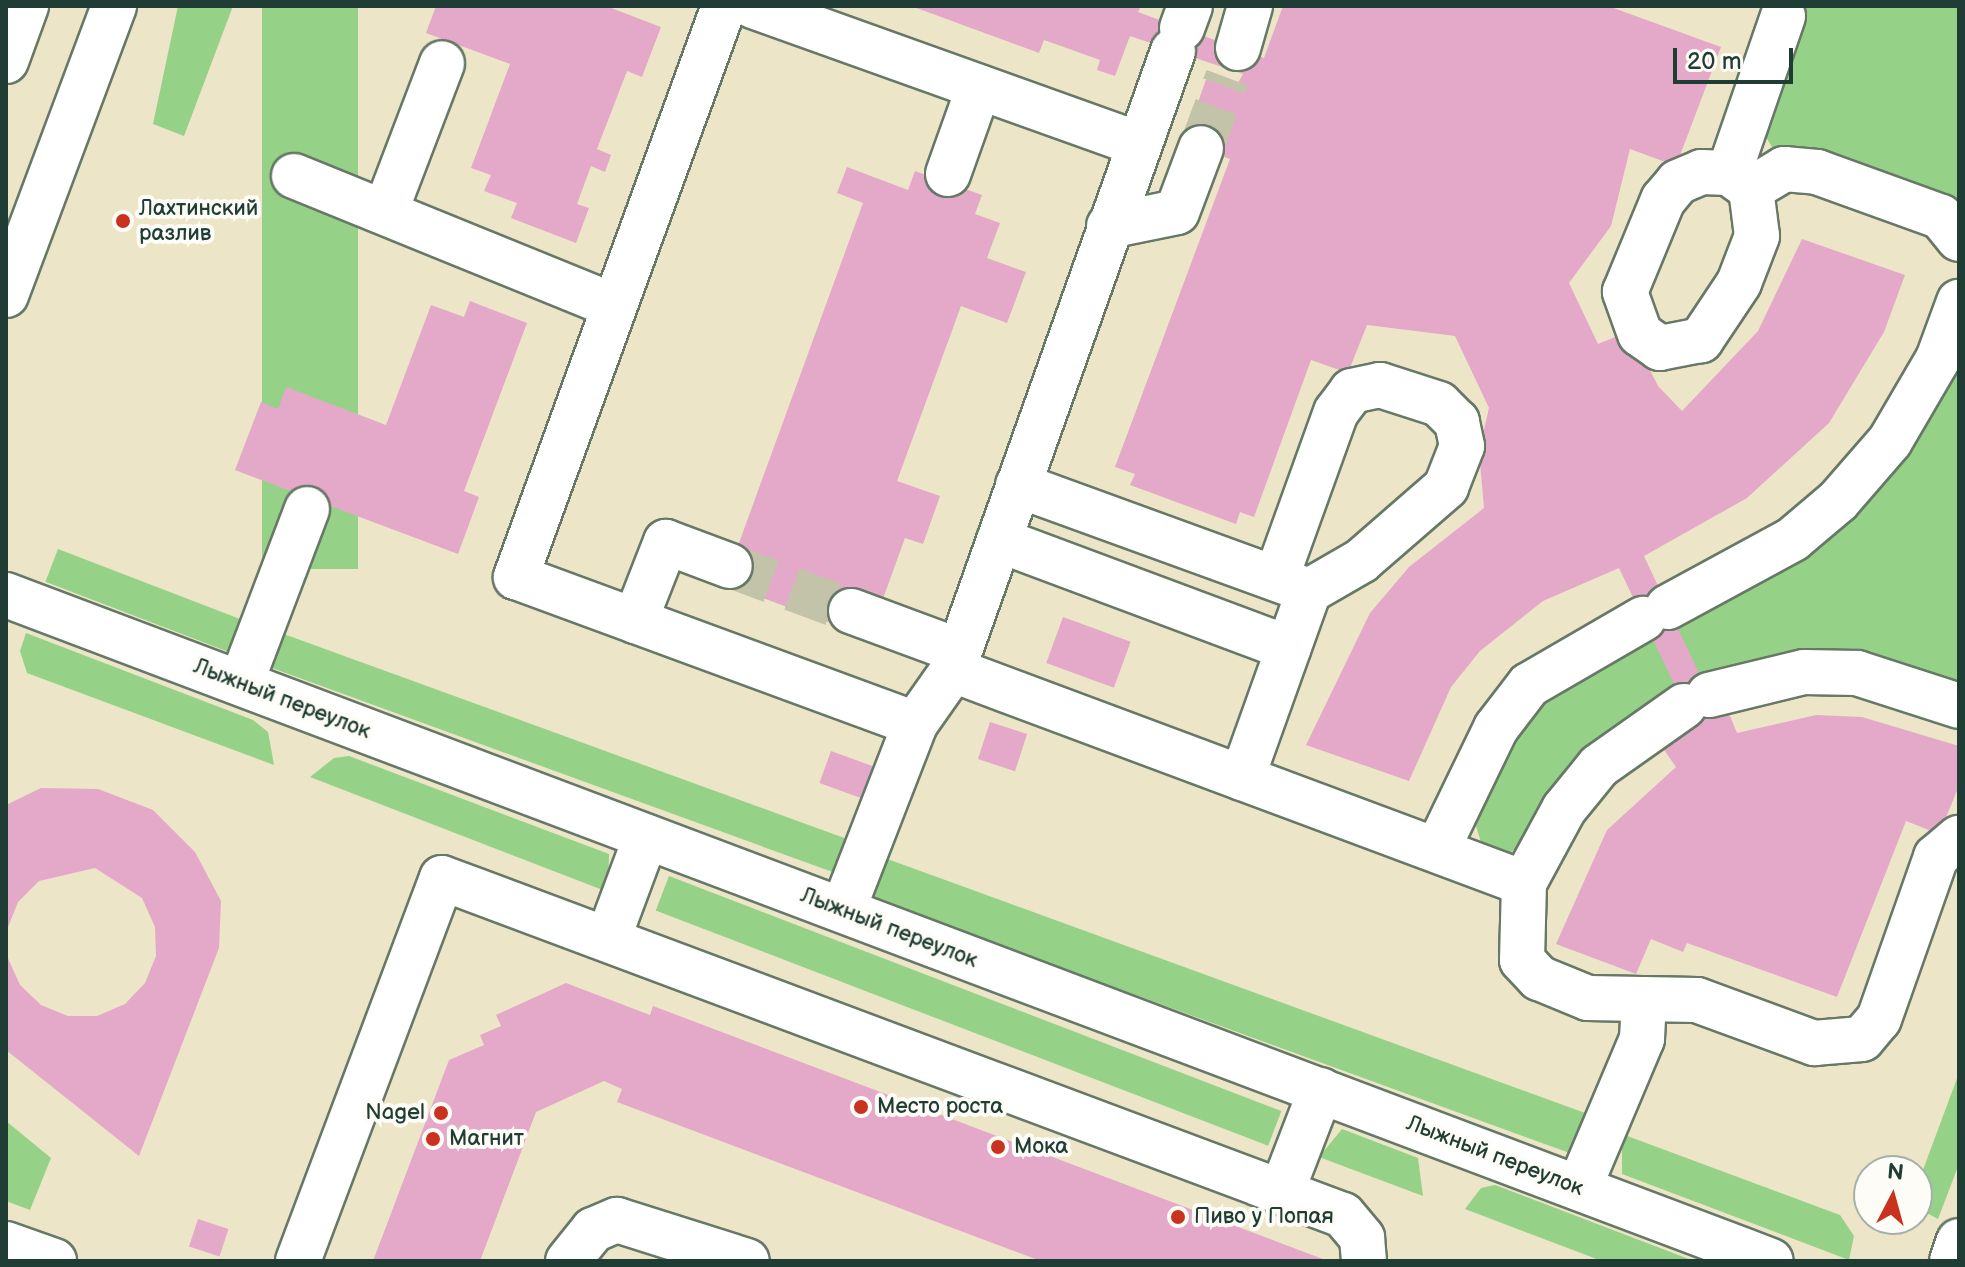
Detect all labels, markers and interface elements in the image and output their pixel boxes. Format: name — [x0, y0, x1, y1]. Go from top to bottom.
scale bar — [1677, 32, 1797, 82]
text: 20 m — [1687, 47, 1742, 76]
place label: Лахтинский разлив — [139, 195, 258, 246]
marker: Лахтинский разлив — [114, 212, 132, 230]
street label: Лыжный переулок — [190, 653, 374, 745]
street label: Лыжный переулок — [797, 882, 981, 974]
place label: Место роста — [877, 1094, 1003, 1120]
marker: Место роста — [852, 1098, 870, 1116]
place label: Nagel — [365, 1100, 425, 1126]
marker: Nagel — [432, 1104, 450, 1122]
street label: Лыжный переулок — [1403, 1110, 1587, 1202]
place label: Магнит — [449, 1126, 524, 1152]
marker: Магнит — [424, 1130, 442, 1148]
place label: Мока — [1014, 1134, 1068, 1160]
marker: Мока — [989, 1138, 1007, 1156]
north arrow — [1853, 1155, 1933, 1235]
text: N — [1886, 1158, 1905, 1187]
place label: Пиво у Попая — [1194, 1204, 1334, 1230]
marker: Пиво у Попая — [1169, 1208, 1187, 1226]

